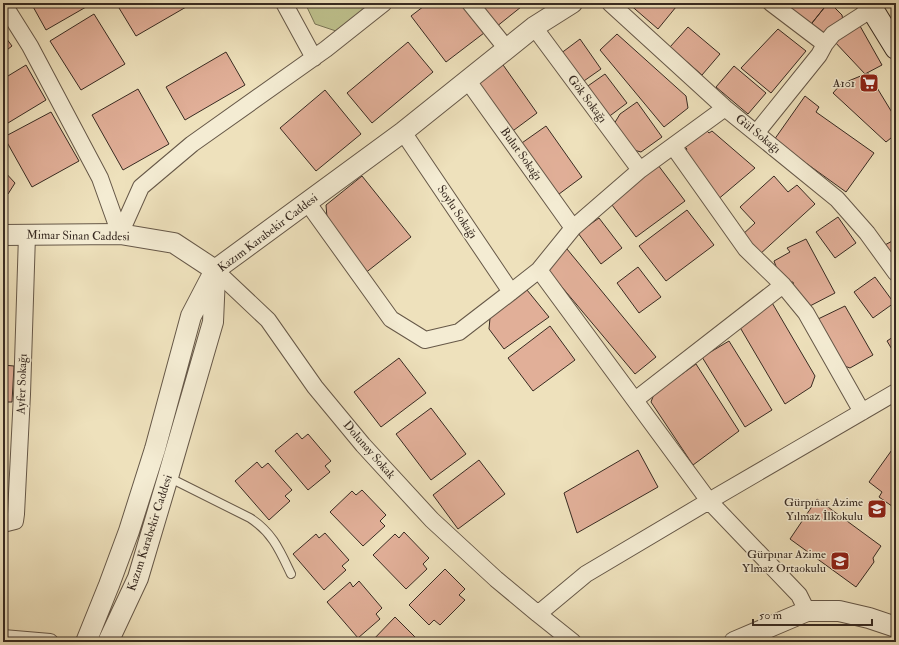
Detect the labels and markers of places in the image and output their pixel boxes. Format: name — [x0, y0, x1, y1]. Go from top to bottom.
supermarket icon: A101 — [858, 72, 880, 94]
place label: A101 — [832, 76, 855, 91]
place label: Gürpınar Azime Yılmaz İlkokulu — [784, 495, 863, 524]
school or university icon: Gürpınar Azime Yılmaz İlkokulu — [866, 498, 888, 520]
place label: Gürpınar Azime Ylmaz Ortaokulu — [742, 547, 826, 576]
school or university icon: Gürpınar Azime Ylmaz Ortaokulu — [829, 550, 851, 572]

